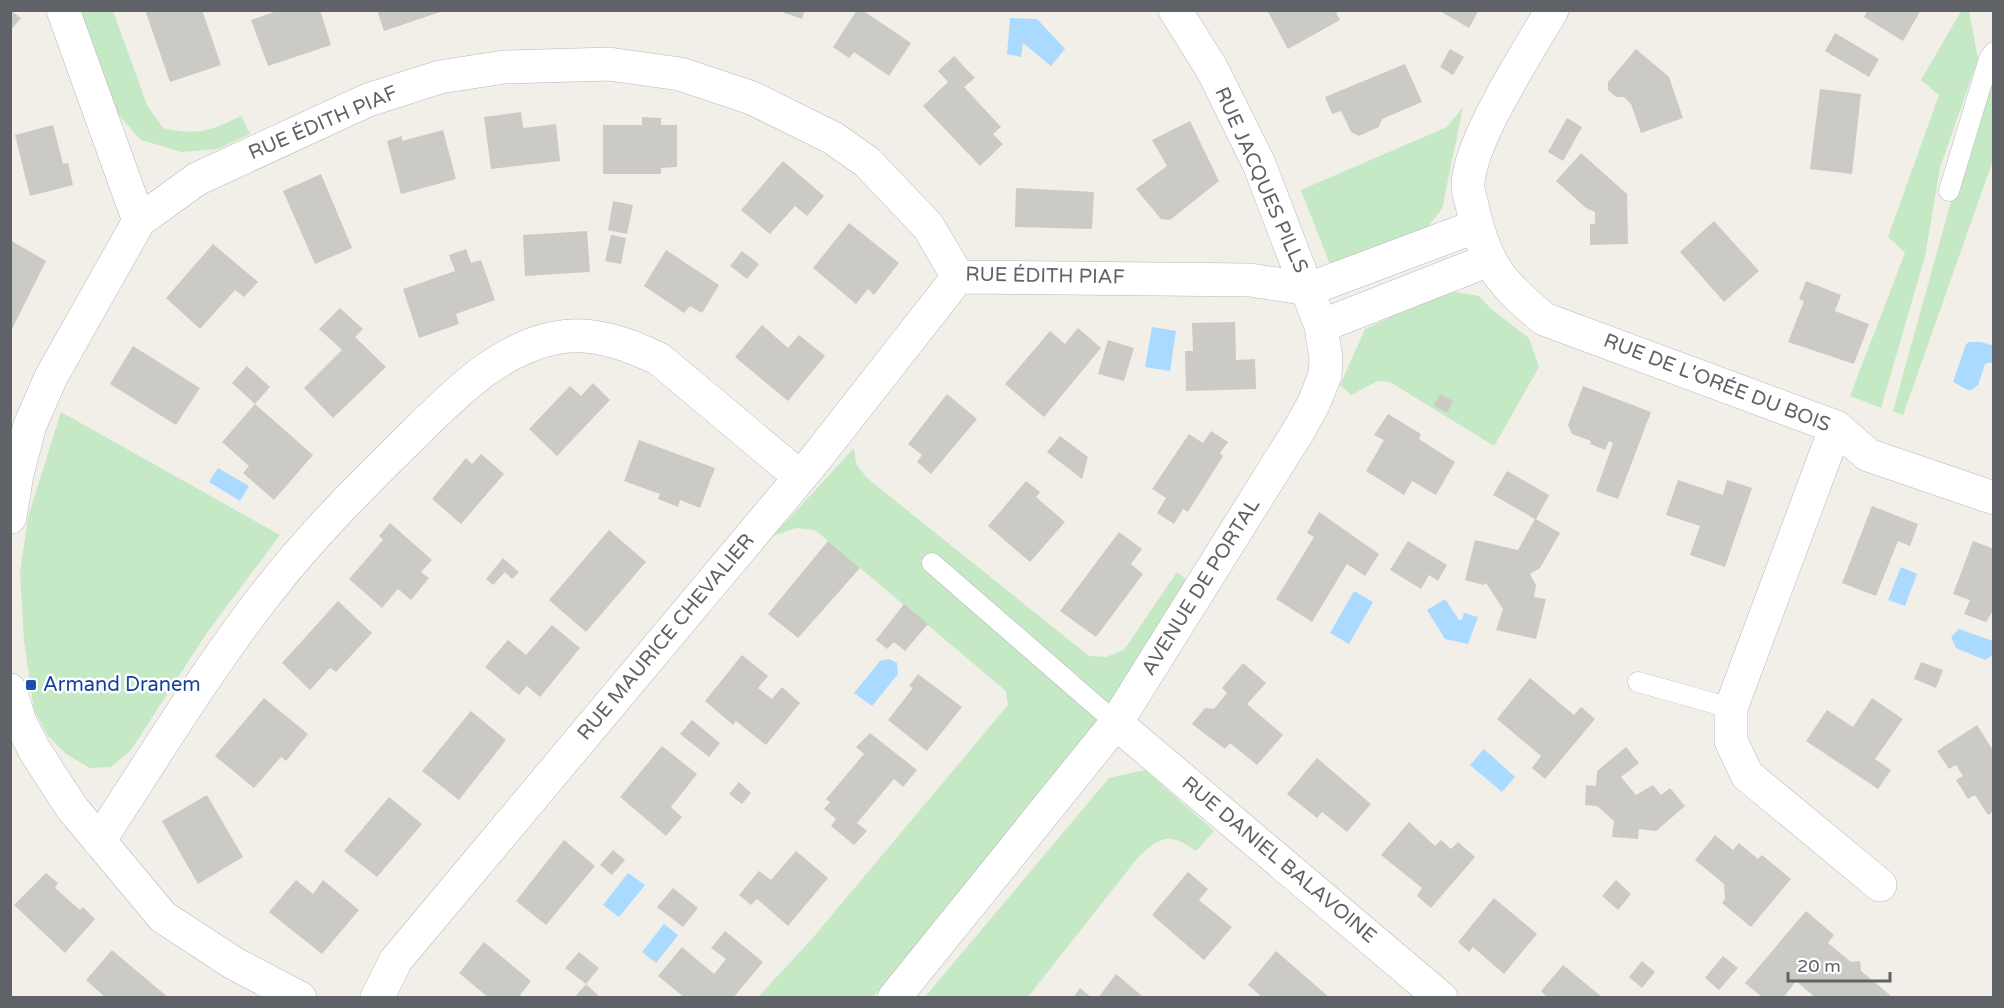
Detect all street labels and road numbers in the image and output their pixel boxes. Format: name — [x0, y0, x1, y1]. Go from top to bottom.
street label: RUE ÉDITH PIAF — [244, 80, 401, 165]
street label: RUE JACQUES PILLS — [1209, 83, 1313, 277]
street label: RUE ÉDITH PIAF — [965, 262, 1125, 289]
street label: RUE DE L'ORÉE DU BOIS — [1600, 328, 1834, 437]
street label: AVENUE DE PORTAL — [1137, 494, 1266, 680]
street label: RUE MAURICE CHEVALIER — [573, 529, 759, 745]
street label: RUE DANIEL BALAVOINE — [1177, 772, 1381, 948]

